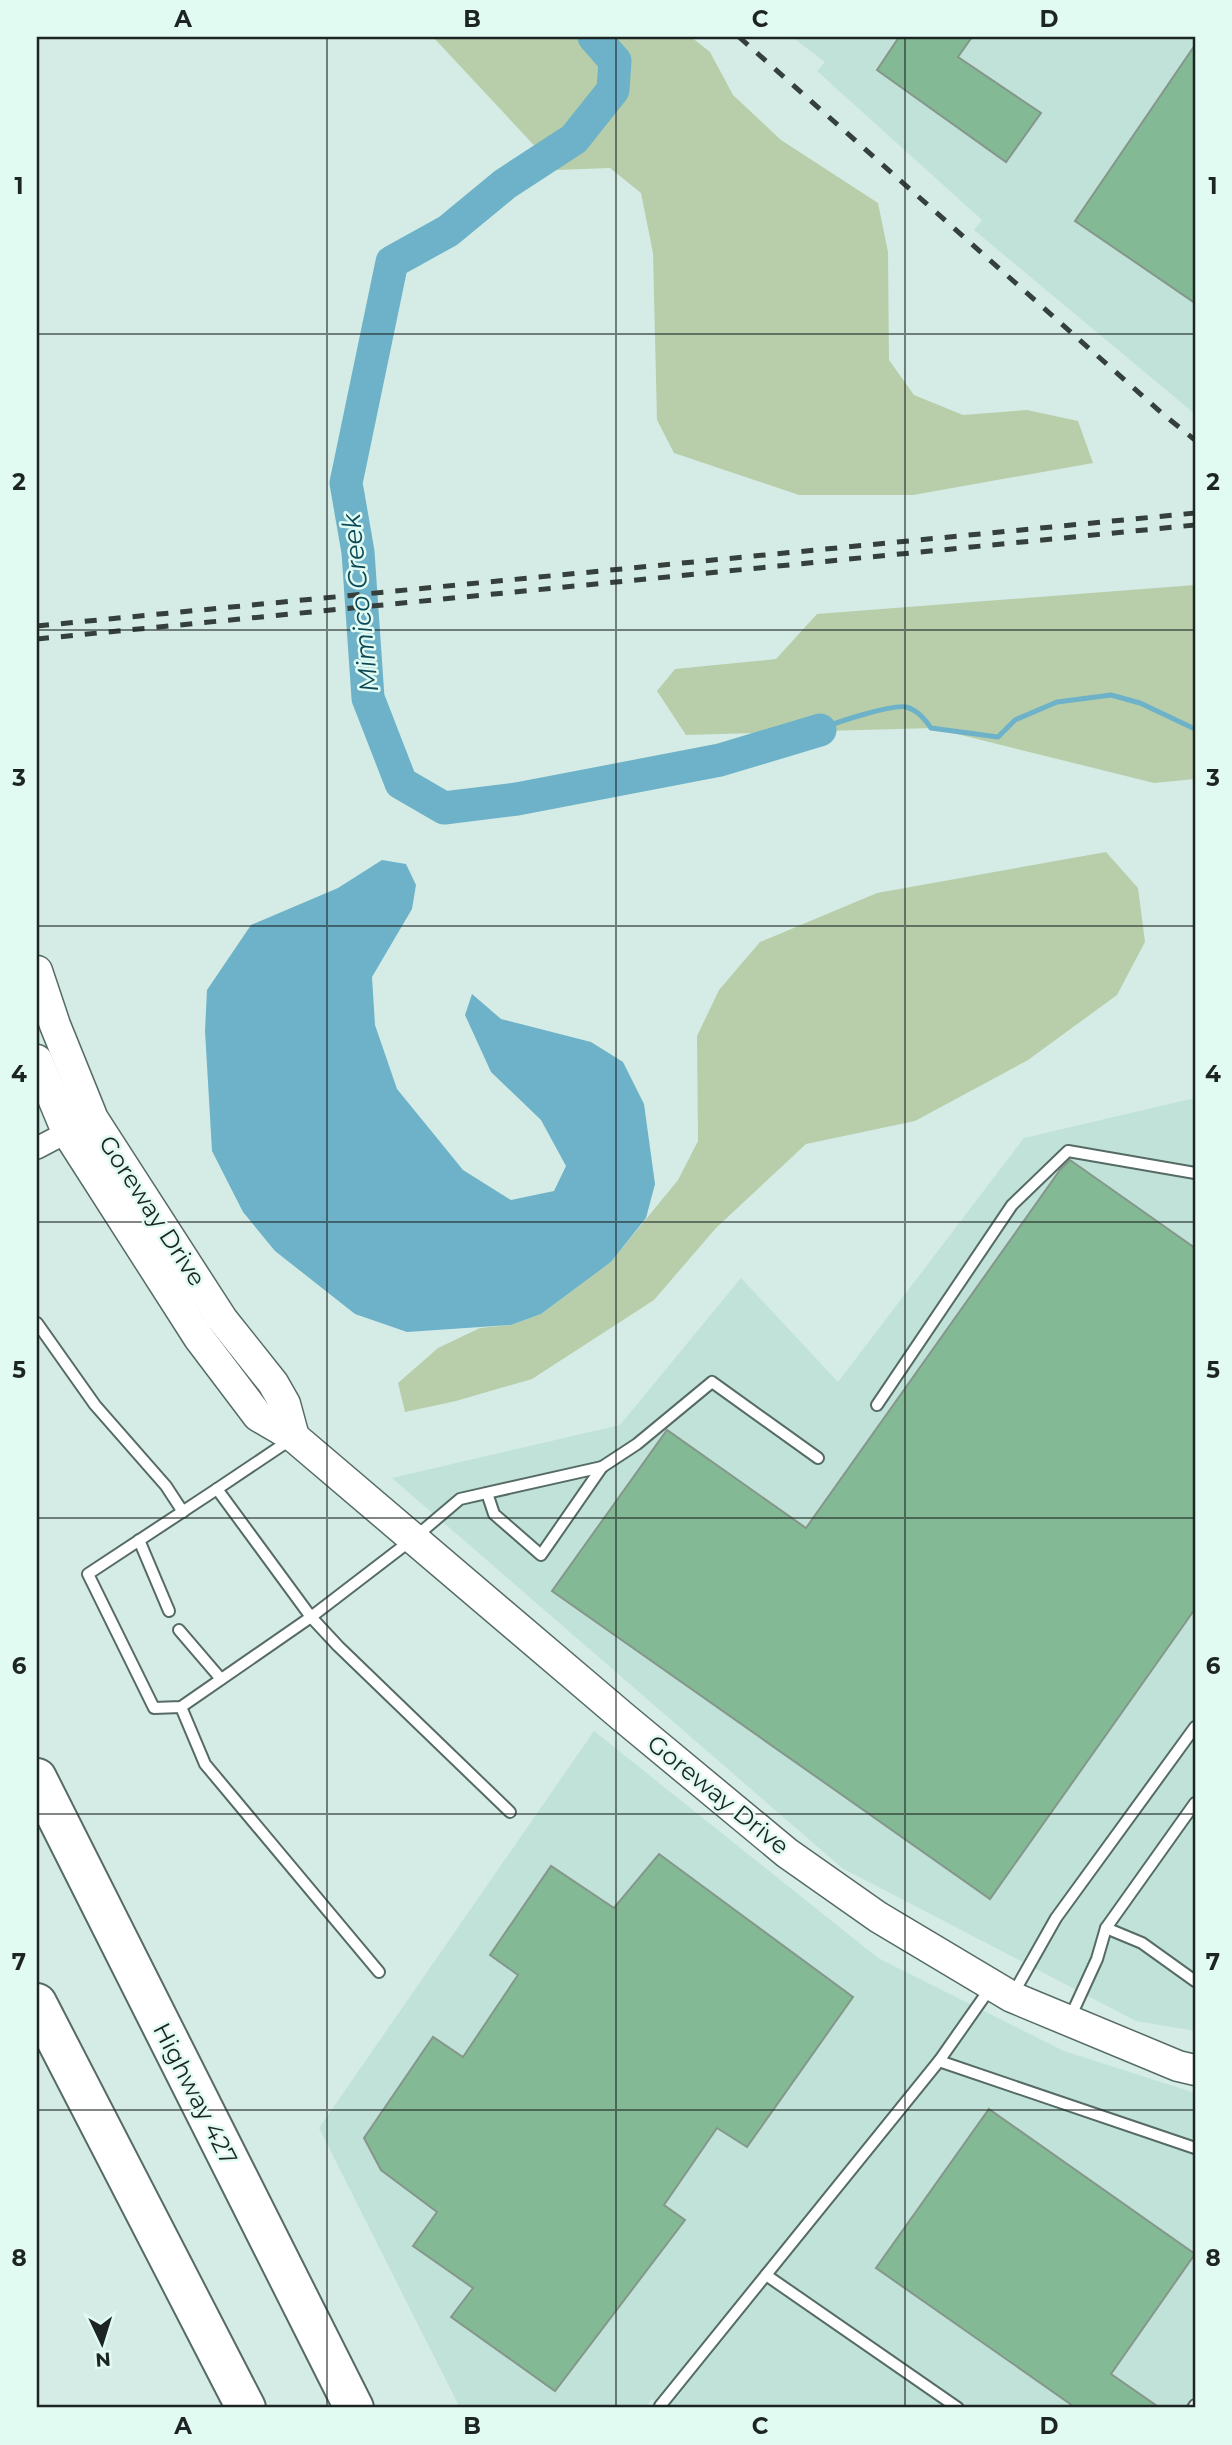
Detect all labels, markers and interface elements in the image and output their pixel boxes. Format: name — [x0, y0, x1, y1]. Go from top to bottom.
text: A — [173, 5, 192, 33]
text: B — [463, 5, 481, 33]
text: C — [752, 5, 769, 33]
text: D — [1040, 5, 1059, 33]
text: 1 — [14, 172, 24, 200]
text: 1 — [1208, 172, 1218, 200]
text: 2 — [12, 468, 26, 496]
text: 2 — [1206, 468, 1220, 496]
water label: Mimico Creek — [335, 510, 385, 694]
text: 3 — [11, 764, 26, 792]
text: 3 — [1205, 764, 1220, 792]
text: 4 — [11, 1060, 27, 1088]
text: 4 — [1205, 1060, 1221, 1088]
street label: Goreway Drive — [93, 1130, 212, 1291]
text: 5 — [12, 1356, 26, 1384]
text: 5 — [1206, 1356, 1220, 1384]
text: 6 — [12, 1652, 27, 1680]
text: 6 — [1206, 1652, 1221, 1680]
street label: Goreway Drive — [642, 1729, 795, 1861]
text: 7 — [12, 1948, 26, 1976]
text: 7 — [1206, 1948, 1220, 1976]
street label: Highway 427 — [147, 2018, 244, 2170]
text: 8 — [11, 2244, 27, 2272]
text: 8 — [1205, 2244, 1221, 2272]
north arrow — [66, 2308, 136, 2378]
text: N — [95, 2347, 112, 2371]
text: A — [173, 2412, 192, 2440]
text: B — [463, 2412, 481, 2440]
text: C — [752, 2412, 769, 2440]
text: D — [1040, 2412, 1059, 2440]

